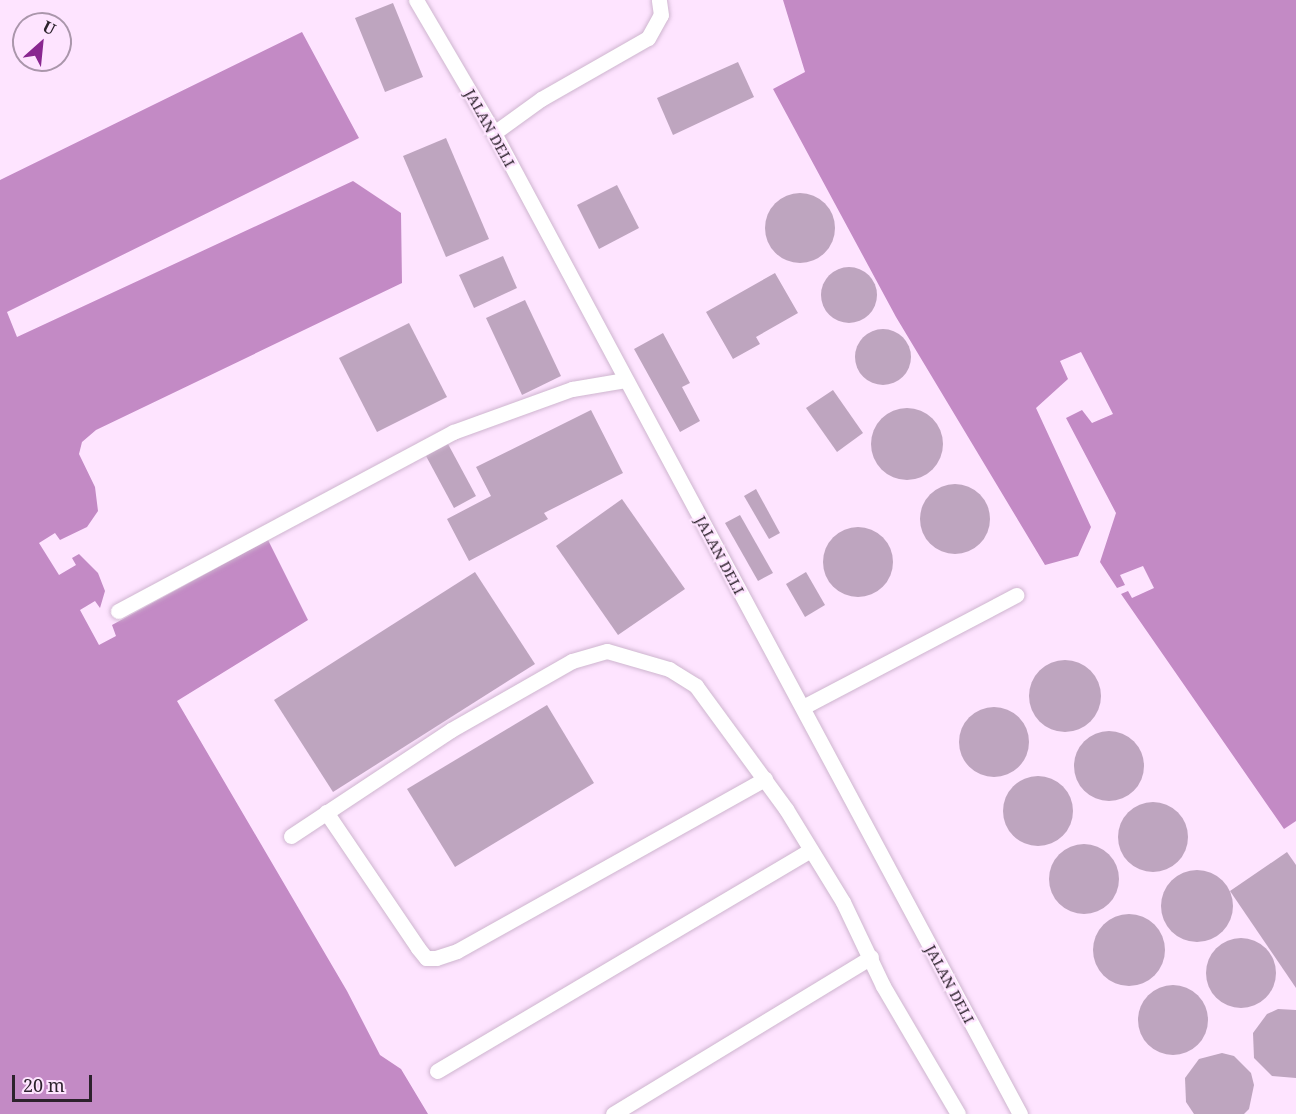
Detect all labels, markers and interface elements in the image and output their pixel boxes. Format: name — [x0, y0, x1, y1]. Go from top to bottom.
north arrow — [12, 12, 72, 72]
text: U — [39, 15, 60, 40]
street label: JALAN DELI — [461, 86, 519, 170]
street label: JALAN DELI — [692, 513, 748, 597]
street label: JALAN DELI — [922, 942, 978, 1026]
scale bar — [15, 1063, 94, 1101]
text: 20 m — [23, 1073, 65, 1097]

